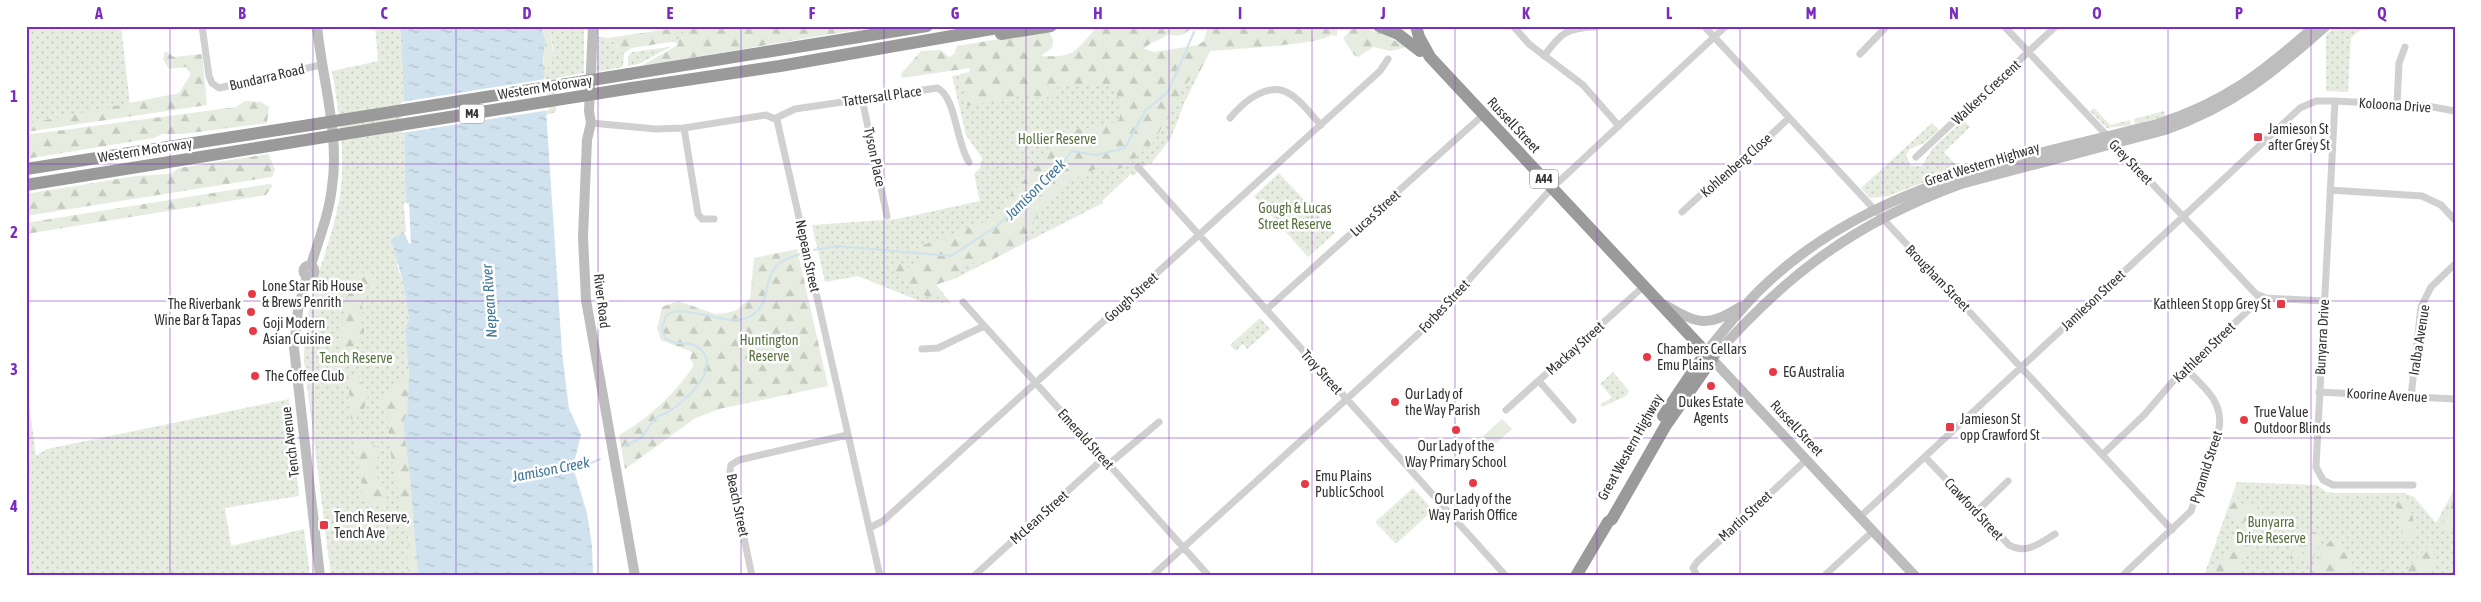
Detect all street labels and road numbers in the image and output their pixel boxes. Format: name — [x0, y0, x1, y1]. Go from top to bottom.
street label: Walkers Crescent — [1949, 56, 2023, 128]
street label: Bundarra Road — [228, 61, 306, 93]
street label: Western Motorway — [497, 72, 593, 102]
street label: Tattersall Place — [842, 83, 922, 109]
street label: Russell Street — [1484, 94, 1544, 156]
street label: Koloona Drive — [2358, 94, 2432, 116]
road number: M4 — [460, 105, 484, 124]
street label: Tyson Place — [861, 126, 889, 188]
street label: Kohlenberg Close — [1697, 130, 1775, 200]
street label: Western Motorway — [97, 135, 193, 165]
street label: Grey Street — [2106, 136, 2156, 188]
street label: Great Western Highway — [1923, 139, 2042, 189]
road number: A44 — [1530, 170, 1558, 188]
street label: Lucas Street — [1347, 186, 1403, 240]
street label: Nepean Street — [793, 218, 823, 294]
street label: Brougham Street — [1902, 241, 1974, 315]
street label: Jamieson Street — [2058, 266, 2128, 334]
street label: Gough Street — [1101, 269, 1161, 325]
street label: River Road — [591, 273, 613, 329]
street label: Forbes Street — [1415, 276, 1473, 336]
street label: Bunyarra Drive — [2312, 299, 2332, 375]
street label: Iralba Avenue — [2406, 303, 2432, 377]
street label: Mackay Street — [1543, 318, 1607, 378]
street label: Kathleen Street — [2170, 319, 2238, 385]
street label: Troy Street — [1298, 346, 1346, 398]
street label: Koorine Avenue — [2346, 385, 2428, 405]
street label: Great Western Highway — [1594, 391, 1666, 503]
street label: Russell Street — [1767, 397, 1827, 459]
street label: Tench Avenue — [278, 406, 302, 478]
street label: Emerald Street — [1055, 406, 1117, 472]
street label: Pyramid Street — [2187, 429, 2225, 505]
street label: Beach Street — [724, 472, 752, 538]
street label: Crawford Street — [1941, 475, 2007, 543]
street label: McLean Street — [1007, 487, 1071, 547]
street label: Martin Street — [1715, 487, 1775, 545]

